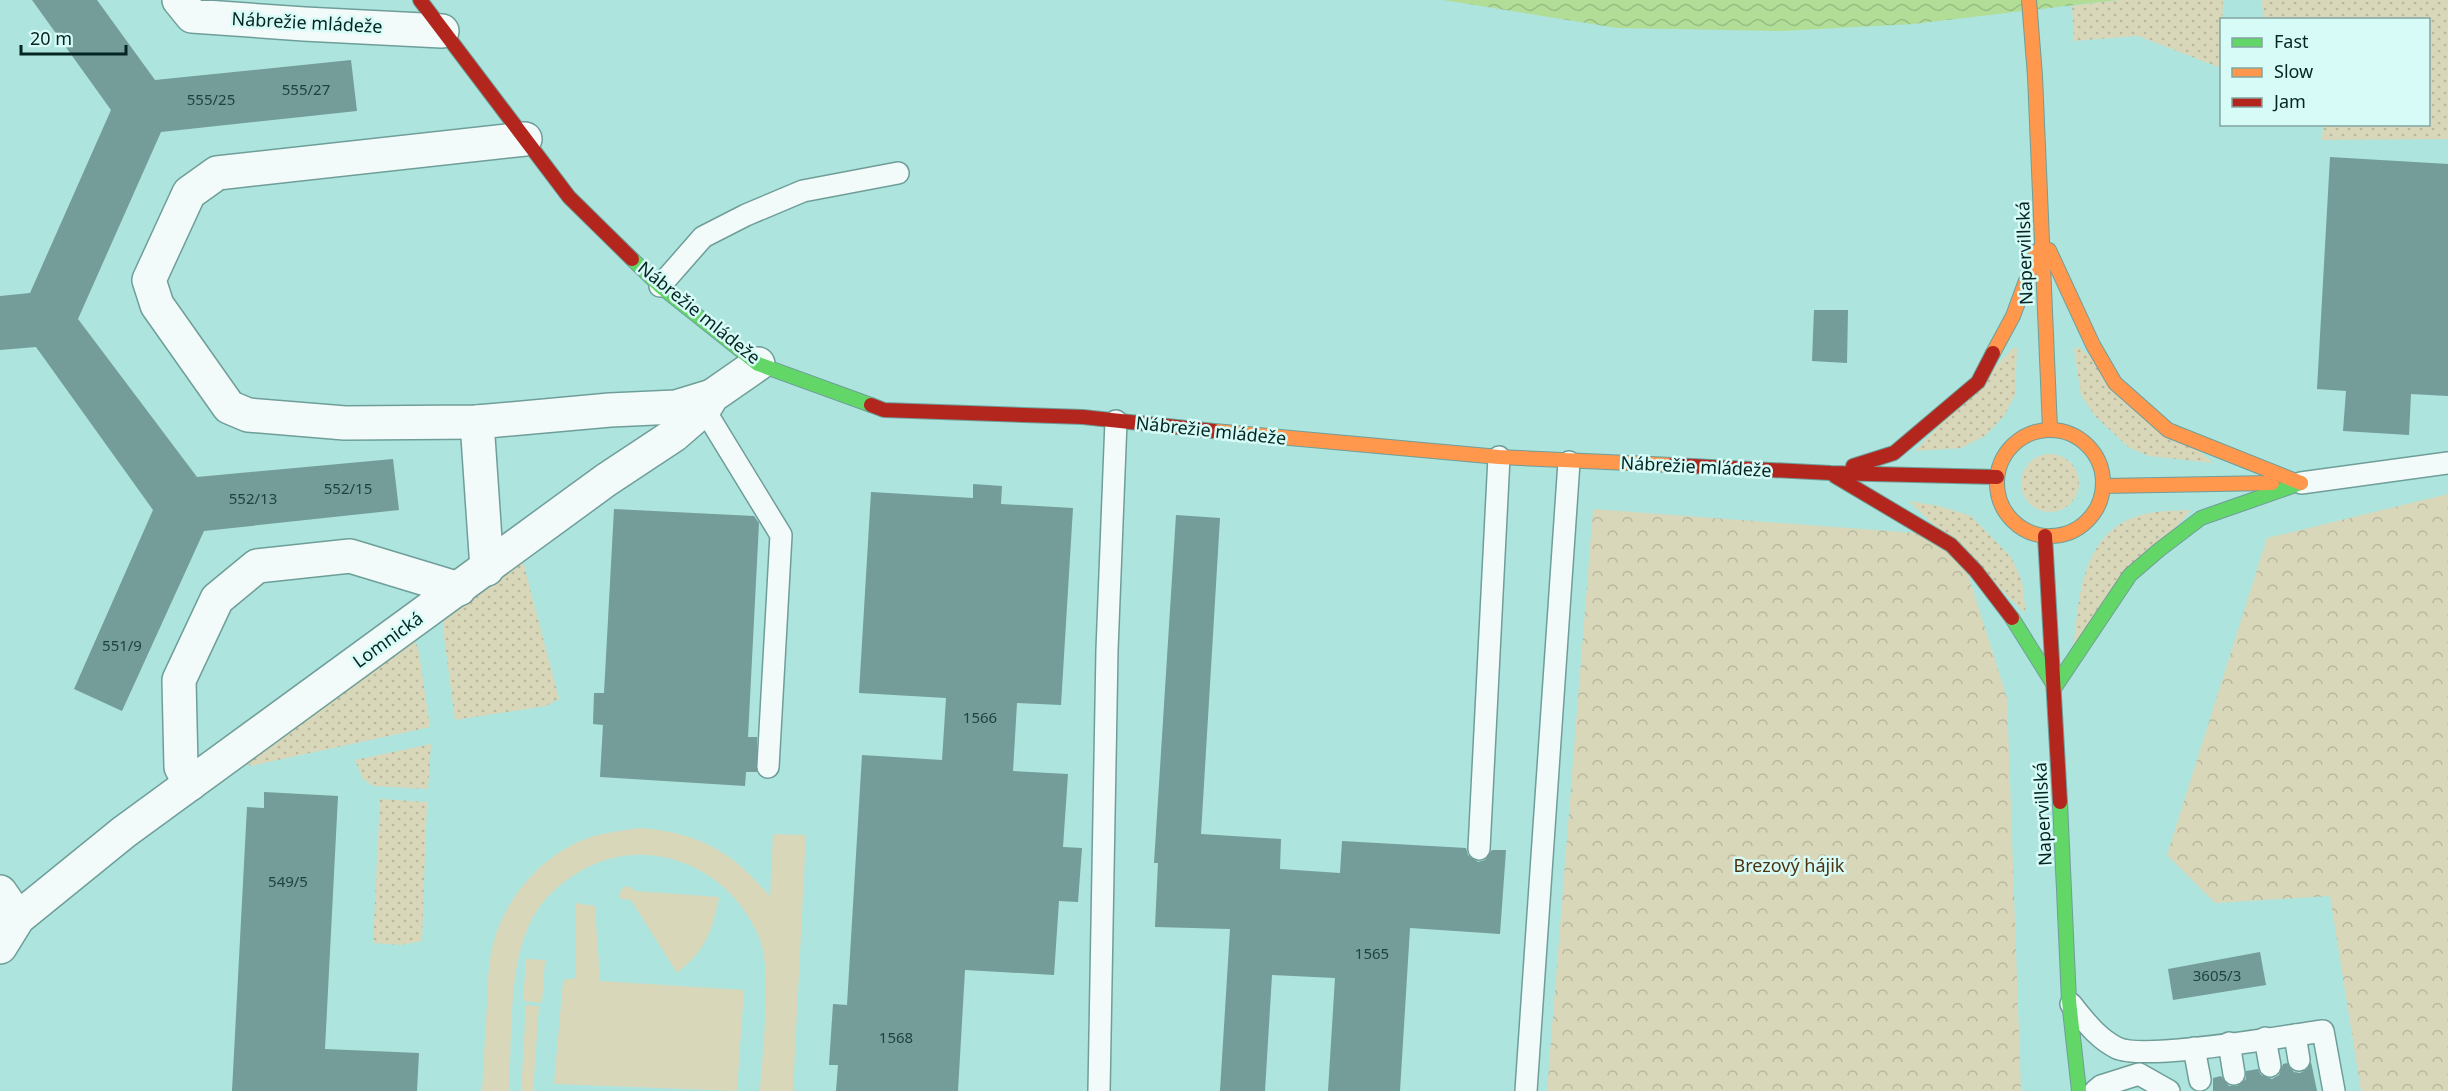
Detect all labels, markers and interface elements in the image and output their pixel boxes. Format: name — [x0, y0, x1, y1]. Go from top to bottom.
street label: Nábrežie mládeže — [231, 6, 383, 38]
scale bar — [21, 18, 126, 56]
legend — [2220, 18, 2430, 126]
text: 20 m — [30, 26, 72, 50]
text: Fast — [2274, 29, 2309, 53]
text: Slow — [2274, 59, 2313, 83]
house number: 555/27 — [282, 79, 330, 99]
house number: 555/25 — [187, 89, 235, 109]
text: Jam — [2272, 89, 2306, 113]
street label: Napervillská — [2010, 201, 2038, 305]
street label: Nábrežie mládeže — [633, 255, 766, 369]
street label: Nábrežie mládeže — [1135, 410, 1287, 450]
street label: Nábrežie mládeže — [1620, 450, 1772, 482]
house number: 552/15 — [324, 478, 372, 498]
house number: 552/13 — [229, 488, 277, 508]
street label: Lomnická — [347, 606, 427, 673]
house number: 551/9 — [102, 635, 142, 655]
house number: 1566 — [963, 707, 997, 727]
street label: Napervillská — [2027, 762, 2057, 867]
park label: Brezový hájik — [1734, 853, 1845, 877]
house number: 549/5 — [268, 871, 308, 891]
house number: 1565 — [1355, 943, 1389, 963]
house number: 3605/3 — [2193, 965, 2241, 985]
house number: 1568 — [879, 1027, 913, 1047]

